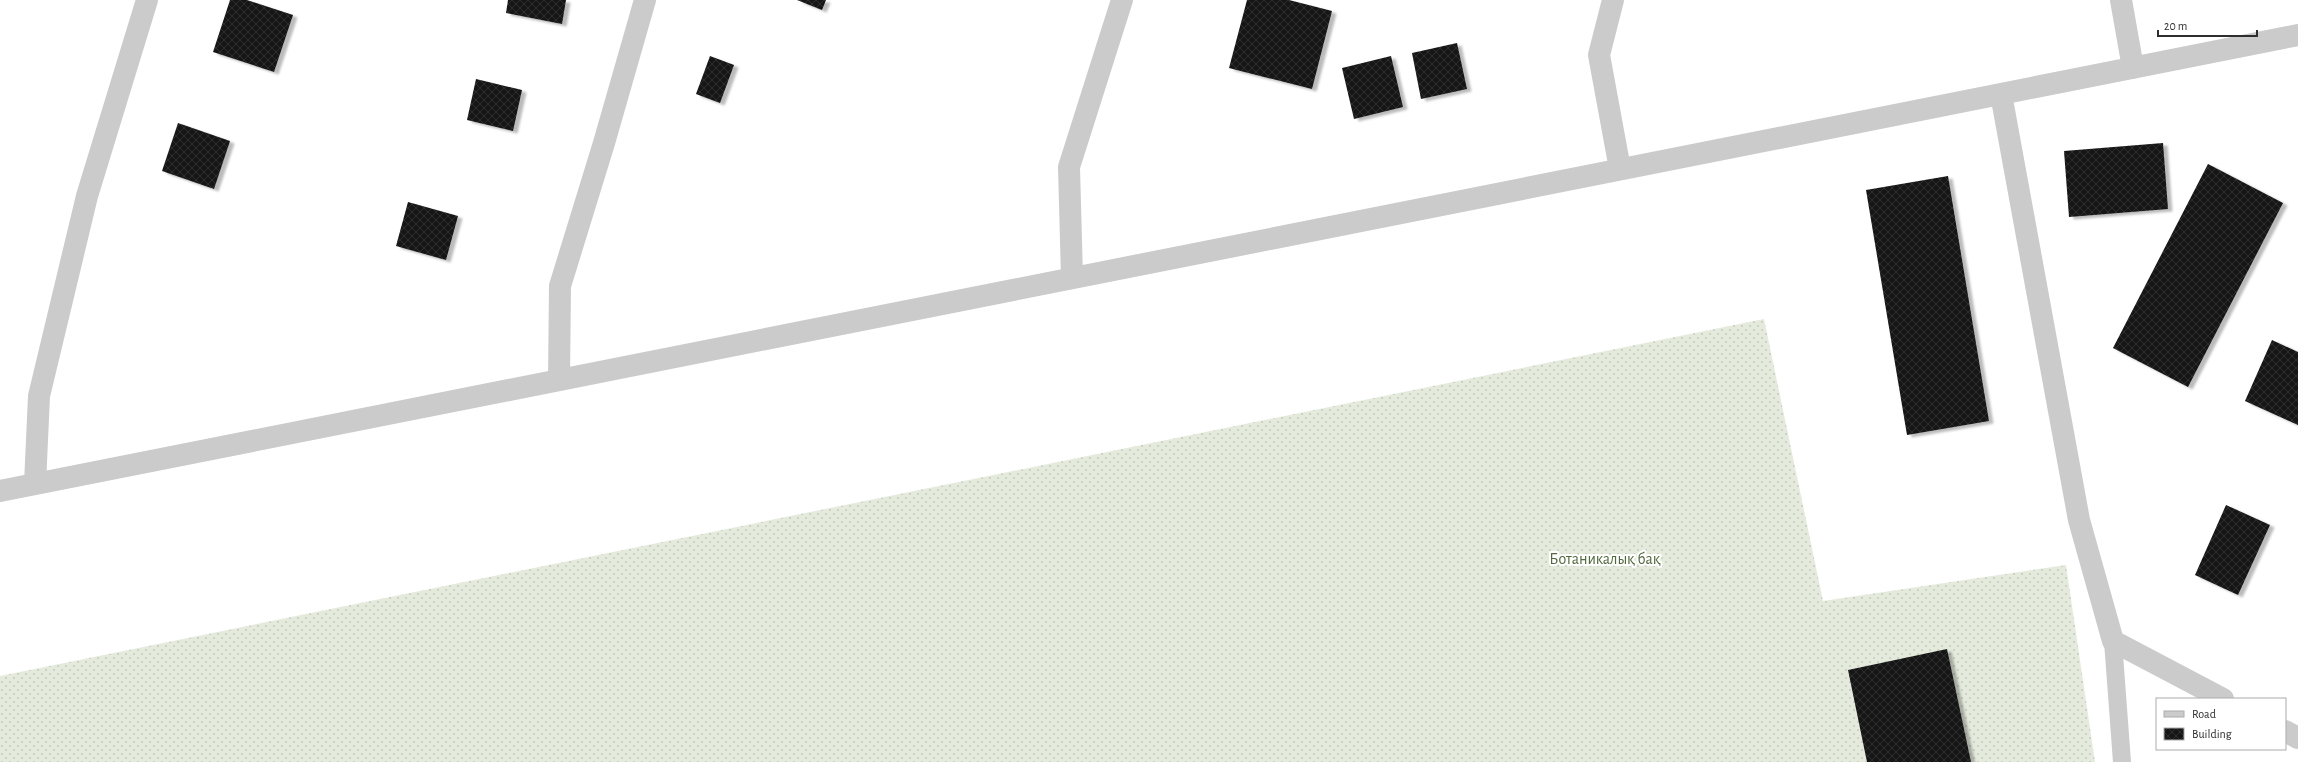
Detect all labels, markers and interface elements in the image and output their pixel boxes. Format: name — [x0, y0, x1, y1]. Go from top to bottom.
scale bar — [2158, 12, 2257, 38]
text: 20 m — [2164, 20, 2187, 32]
park label: Ботаникалық бақ — [1549, 551, 1661, 567]
legend — [2156, 698, 2286, 750]
text: Road — [2192, 708, 2216, 720]
text: Building — [2192, 728, 2232, 740]

